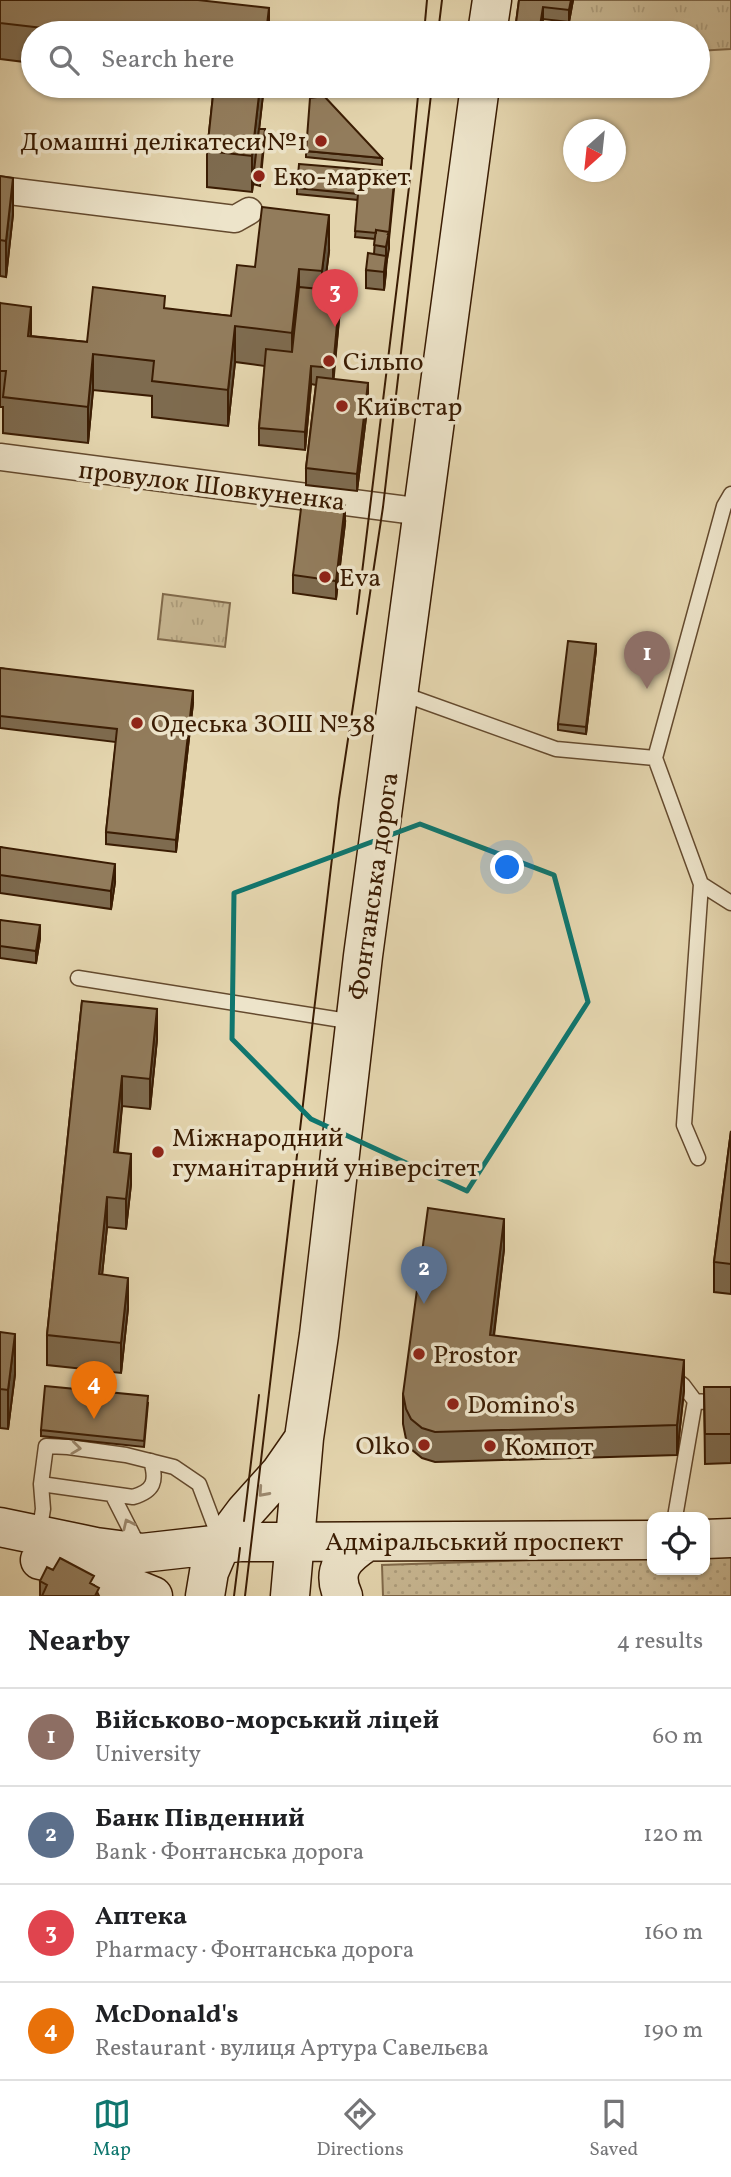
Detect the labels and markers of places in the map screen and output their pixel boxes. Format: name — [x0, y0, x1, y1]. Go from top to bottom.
place label: Домашні делікатеси №1 — [20, 125, 307, 161]
marker: Домашні делікатеси №1 — [313, 133, 329, 149]
place label: Еко-маркет — [273, 160, 410, 196]
marker: Еко-маркет — [251, 168, 267, 184]
pin: 3 — [312, 269, 358, 327]
place label: Сільпо — [343, 345, 424, 381]
marker: Сільпо — [321, 353, 337, 369]
place label: Київстар — [356, 390, 462, 426]
marker: Київстар — [334, 398, 350, 414]
place label: Eva — [339, 561, 381, 597]
marker: Eva — [317, 569, 333, 585]
pin: 1 — [624, 631, 670, 689]
place label: Одеська ЗОШ №38 — [151, 707, 375, 743]
marker: Одеська ЗОШ №38 — [129, 715, 145, 731]
place label: Міжнародний гуманітарний універсітет — [172, 1121, 479, 1187]
marker: Міжнародний гуманітарний універсітет — [150, 1144, 166, 1160]
pin: 2 — [401, 1246, 447, 1304]
place label: Prostor — [433, 1338, 518, 1374]
marker: Prostor — [411, 1346, 427, 1362]
pin: 4 — [71, 1361, 117, 1419]
place label: Domino's — [467, 1388, 575, 1424]
marker: Domino's — [445, 1396, 461, 1412]
place label: Olko — [356, 1429, 410, 1465]
place label: Компот — [504, 1430, 594, 1466]
marker: Olko — [416, 1437, 432, 1453]
marker: Компот — [482, 1438, 498, 1454]

